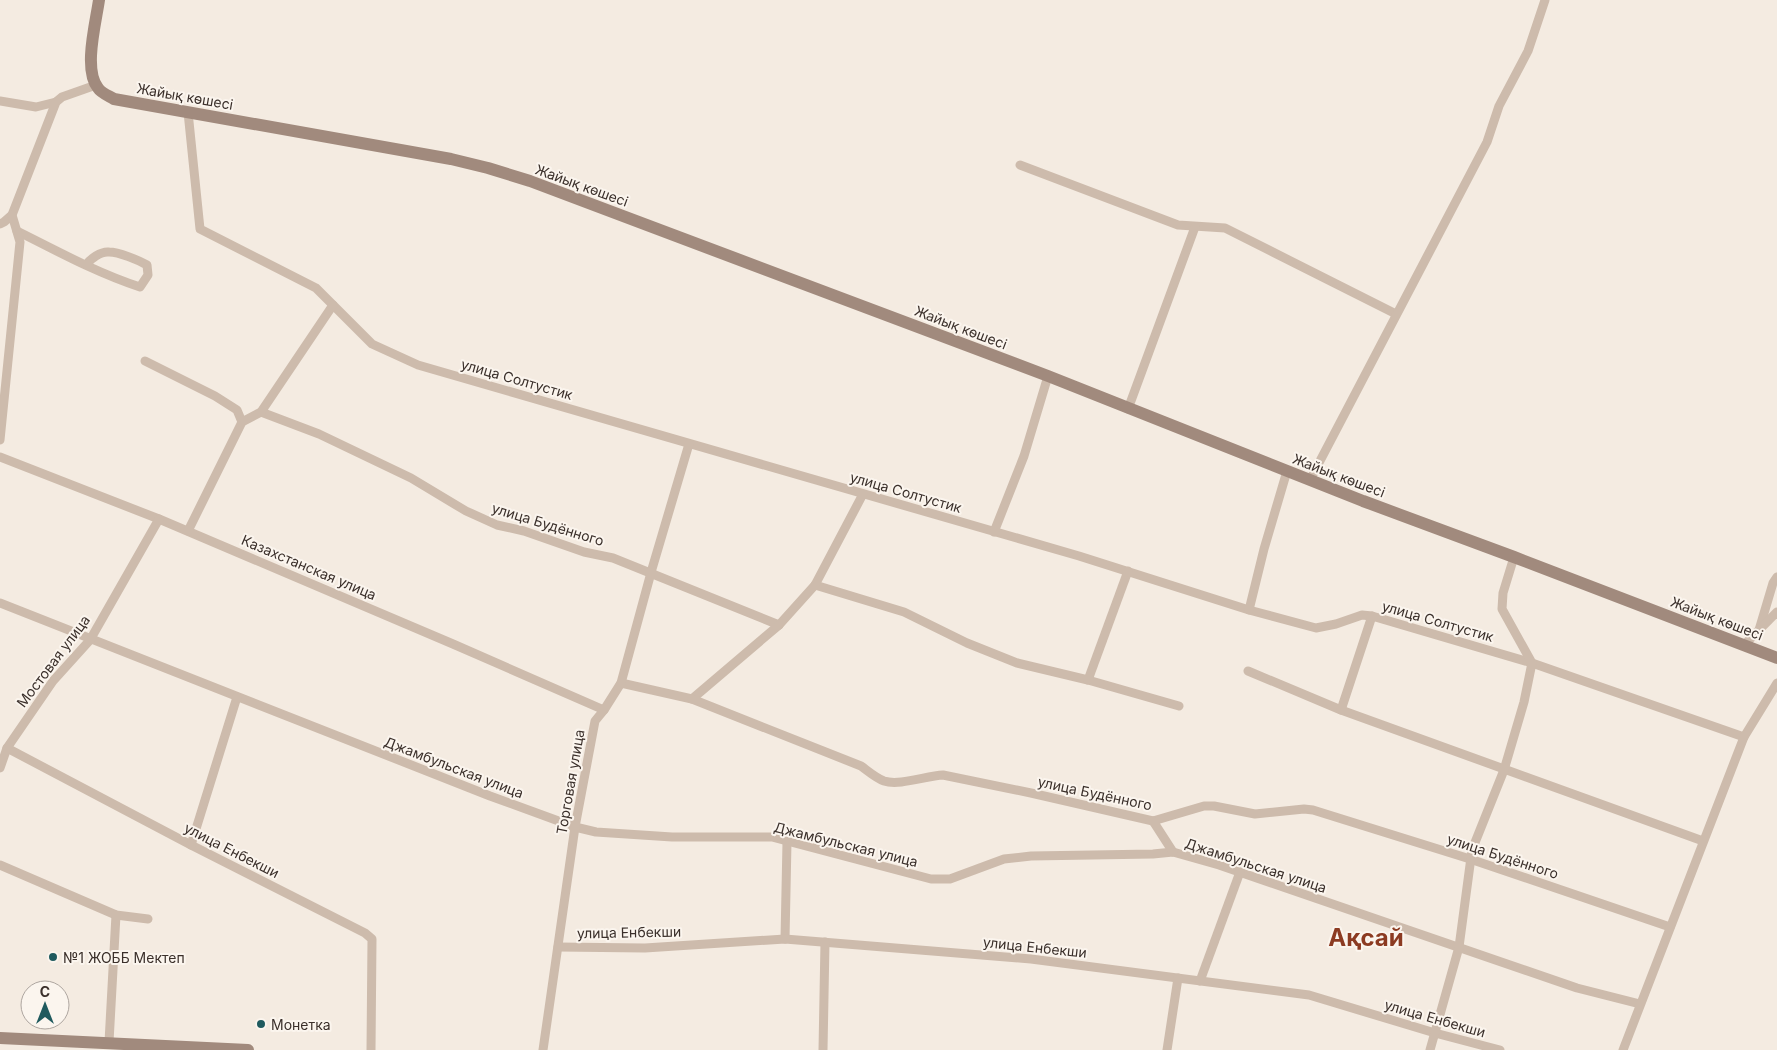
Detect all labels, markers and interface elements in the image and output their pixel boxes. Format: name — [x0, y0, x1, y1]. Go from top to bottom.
street label: Жайық көшесі — [135, 79, 235, 113]
street label: Жайық көшесі — [533, 160, 631, 210]
street label: Жайық көшесі — [912, 302, 1010, 352]
street label: улица Солтустик — [459, 355, 575, 403]
street label: Жайық көшесі — [1290, 450, 1388, 500]
street label: улица Солтустик — [848, 468, 964, 516]
street label: улица Будённого — [490, 499, 606, 549]
street label: Казахстанская улица — [239, 531, 379, 603]
street label: Жайық көшесі — [1668, 593, 1766, 643]
street label: улица Солтустик — [1380, 597, 1496, 645]
street label: Мостовая улица — [13, 612, 93, 710]
street label: Торговая улица — [552, 728, 588, 836]
street label: Джамбульская улица — [382, 733, 526, 801]
street label: улица Будённого — [1036, 773, 1154, 813]
street label: Джамбульская улица — [772, 818, 920, 870]
street label: улица Енбекши — [182, 819, 282, 881]
street label: улица Будённого — [1445, 830, 1561, 882]
street label: Джамбульская улица — [1183, 834, 1329, 896]
street label: улица Енбекши — [577, 923, 681, 941]
district label: Ақсай — [1328, 923, 1404, 952]
street label: улица Енбекши — [982, 933, 1088, 961]
place label: №1 ЖОББ Мектеп — [63, 949, 185, 966]
marker: №1 ЖОББ Мектеп — [47, 951, 59, 963]
north arrow — [20, 980, 70, 1030]
text: С — [40, 983, 50, 1000]
street label: улица Енбекши — [1383, 995, 1487, 1041]
place label: Монетка — [271, 1016, 331, 1033]
marker: Монетка — [255, 1018, 267, 1030]

